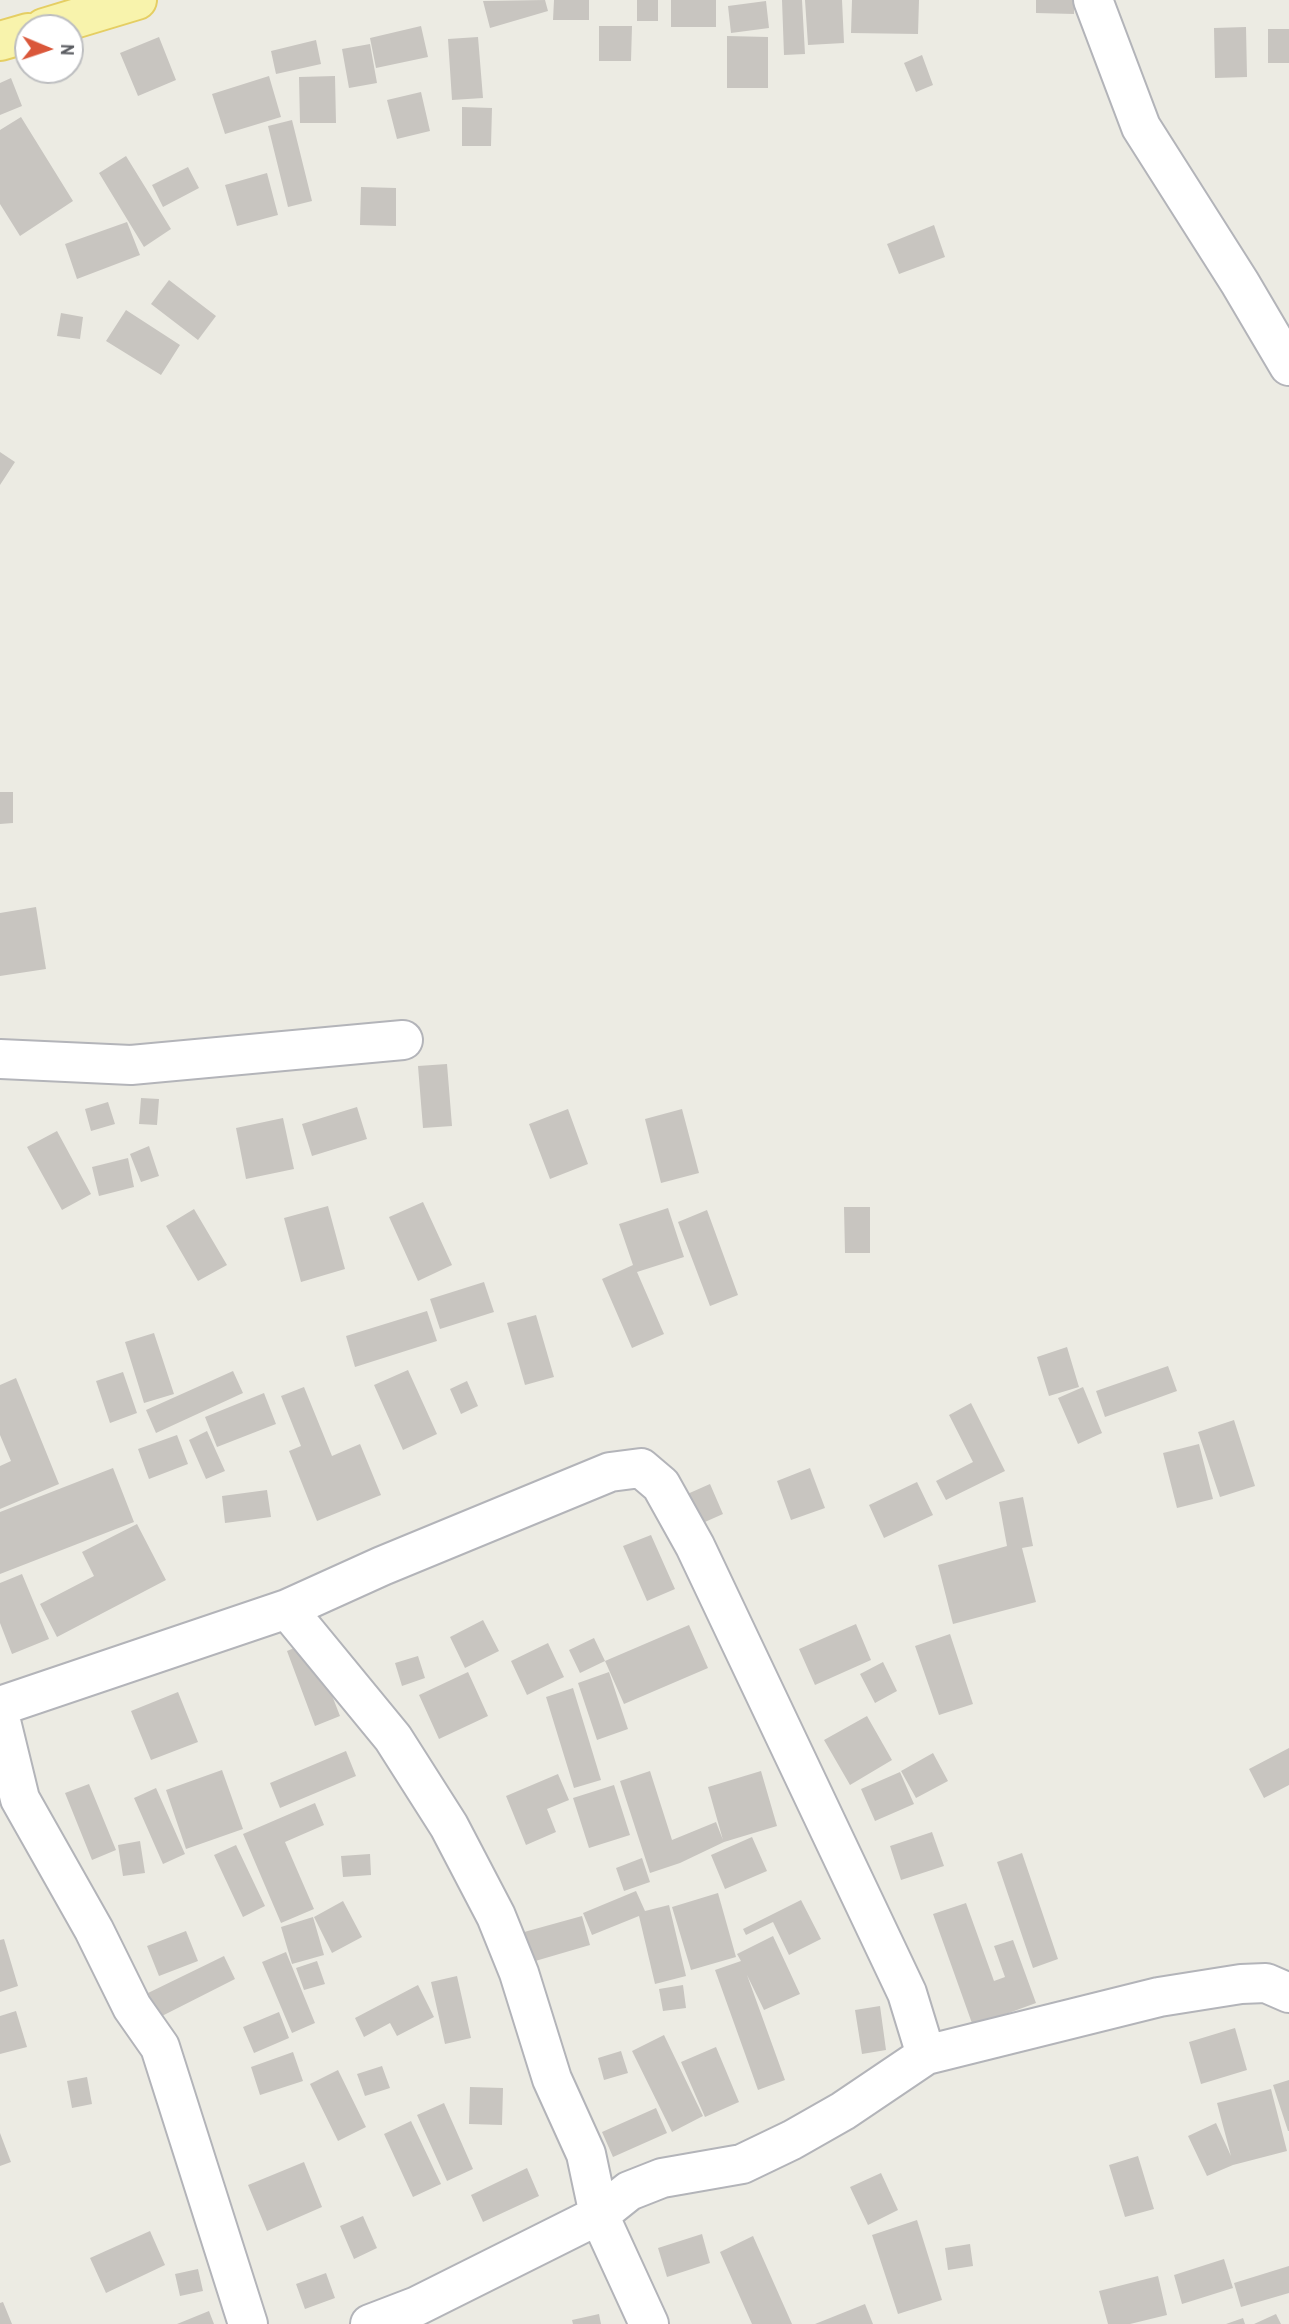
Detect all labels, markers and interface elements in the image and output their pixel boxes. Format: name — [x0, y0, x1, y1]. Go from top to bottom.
north arrow — [14, 14, 84, 84]
text: N — [55, 44, 81, 56]

